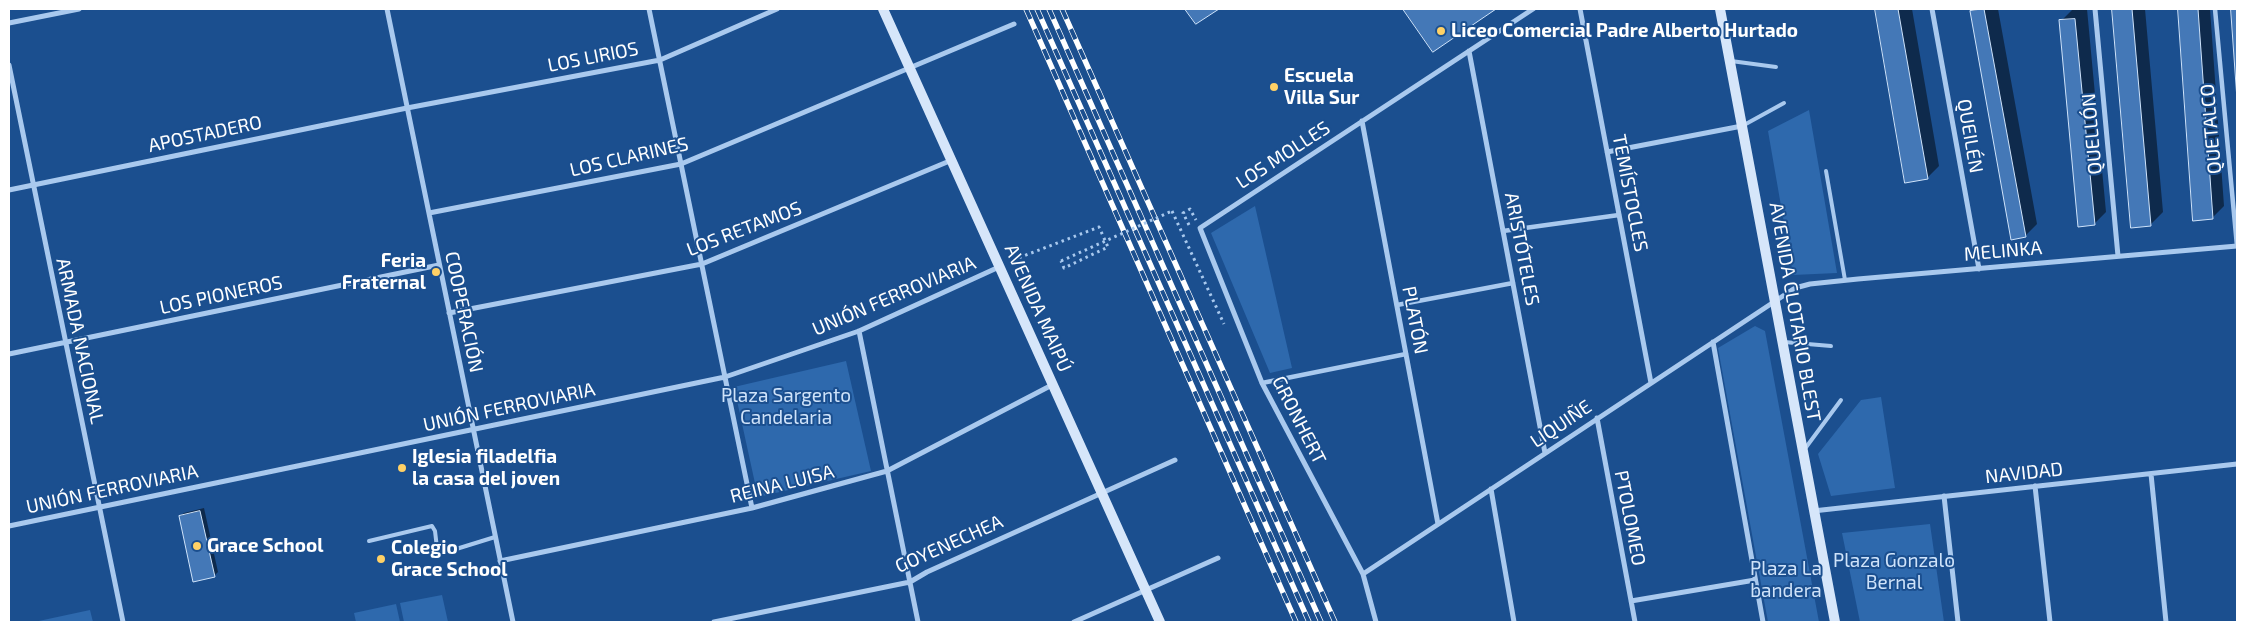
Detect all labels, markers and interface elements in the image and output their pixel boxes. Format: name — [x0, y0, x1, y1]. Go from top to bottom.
place label: Liceo Comercial Padre Alberto Hurtado — [1451, 20, 1798, 42]
marker: Liceo Comercial Padre Alberto Hurtado — [1435, 25, 1447, 37]
street label: LOS LIRIOS — [546, 37, 640, 77]
place label: Escuela Villa Sur — [1284, 65, 1359, 109]
marker: Escuela Villa Sur — [1268, 81, 1280, 93]
street label: QUETALCO — [2196, 83, 2226, 175]
street label: QUELLÓN — [2077, 93, 2107, 175]
street label: QUEILÉN — [1952, 97, 1988, 175]
street label: APOSTADERO — [146, 111, 264, 157]
street label: LOS MOLLES — [1232, 116, 1334, 194]
street label: LOS CLARINES — [568, 132, 690, 182]
street label: TEMÍSTOCLES — [1607, 132, 1653, 254]
street label: ARISTÓTELES — [1500, 190, 1544, 308]
street label: LOS RETAMOS — [683, 197, 805, 261]
street label: AVENIDA CLOTARIO BLEST — [1764, 201, 1826, 423]
street label: MELINKA — [1963, 236, 2043, 266]
street label: AVENIDA MAIPÚ — [1000, 240, 1076, 376]
street label: COOPERACIÓN — [440, 249, 488, 375]
place label: Feria Fraternal — [342, 250, 426, 294]
street label: UNIÓN FERROVIARIA — [809, 251, 979, 341]
street label: ARMADA NACIONAL — [51, 256, 109, 426]
marker: Feria Fraternal — [430, 266, 442, 278]
street label: LOS PIONEROS — [157, 271, 285, 319]
street label: PLATÓN — [1397, 284, 1433, 356]
street label: GRONHERT — [1267, 372, 1331, 468]
street label: UNIÓN FERROVIARIA — [421, 378, 597, 436]
park label: Plaza Sargento Candelaria — [721, 385, 851, 429]
street label: LIQUIÑE — [1526, 395, 1596, 453]
place label: Iglesia filadelfia la casa del joven — [412, 446, 560, 490]
street label: NAVIDAD — [1984, 458, 2064, 488]
street label: UNIÓN FERROVIARIA — [24, 460, 200, 518]
street label: REINA LUISA — [728, 460, 836, 508]
marker: Iglesia filadelfia la casa del joven — [396, 462, 408, 474]
street label: PTOLOMEO — [1610, 468, 1650, 568]
street label: GOYENECHEA — [892, 510, 1006, 578]
place label: Grace School — [207, 535, 323, 557]
place label: Colegio Grace School — [391, 537, 507, 581]
marker: Grace School — [191, 540, 203, 552]
park label: Plaza Gonzalo Bernal — [1833, 550, 1955, 594]
marker: Colegio Grace School — [375, 553, 387, 565]
park label: Plaza La bandera — [1750, 558, 1822, 602]

